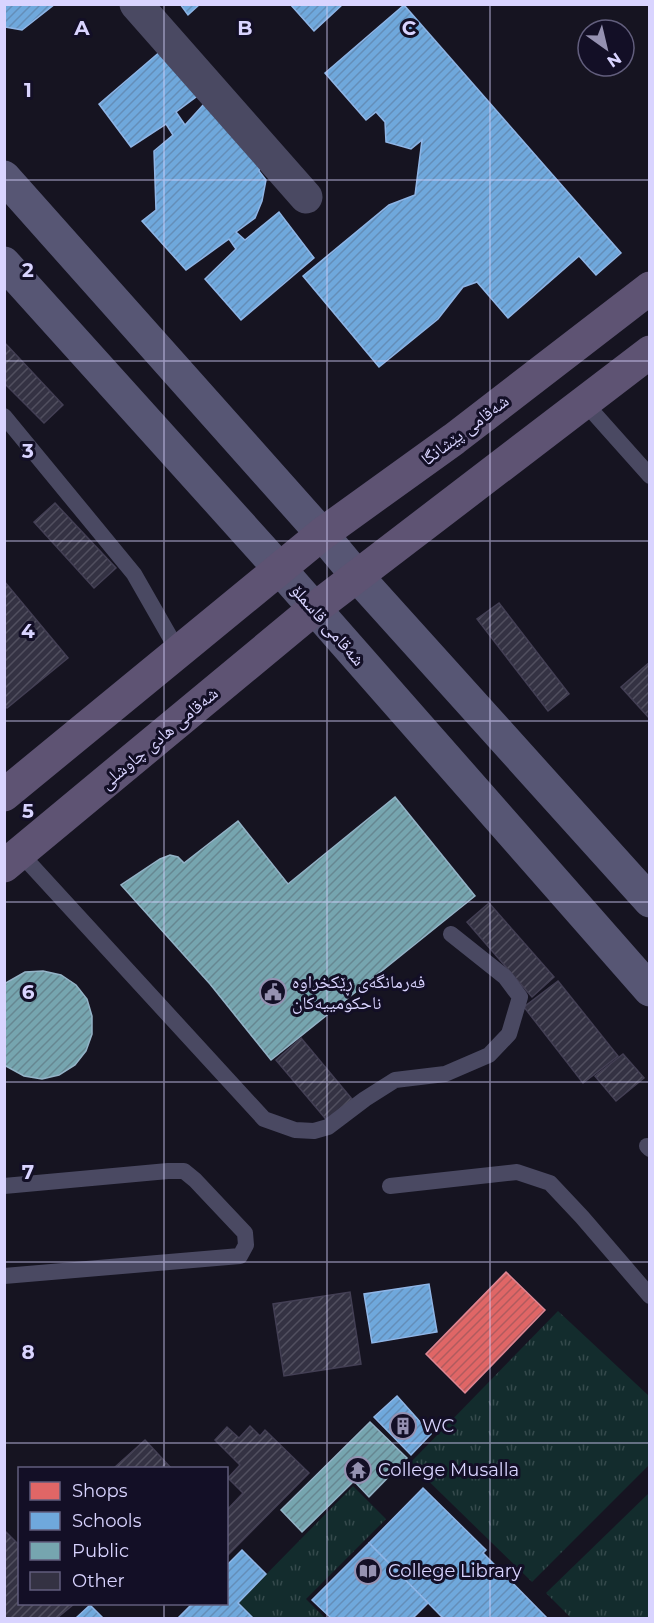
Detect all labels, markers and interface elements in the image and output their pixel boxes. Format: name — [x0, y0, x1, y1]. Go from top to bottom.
text: A — [73, 16, 90, 40]
text: B — [237, 16, 253, 40]
text: C — [402, 16, 417, 40]
north arrow — [576, 18, 636, 78]
text: N — [603, 49, 625, 72]
text: 1 — [24, 78, 32, 102]
text: 2 — [22, 258, 34, 282]
street label: شەقامی پێشانگا — [417, 390, 513, 470]
text: 3 — [21, 439, 34, 463]
street label: شەقامی قاسملۆ — [286, 579, 370, 671]
text: 4 — [21, 619, 35, 643]
street label: شەقامی هادی چاوشلی — [95, 682, 223, 794]
text: 5 — [22, 799, 34, 823]
place label: فەرمانگەی ڕێکخراوە ناحکومییەکان — [292, 971, 425, 1014]
public building icon: فەرمانگەی ڕێکخراوە ناحکومییەکان — [258, 977, 288, 1007]
text: 6 — [22, 980, 35, 1004]
text: 7 — [22, 1160, 34, 1184]
text: 8 — [21, 1340, 35, 1364]
building icon: WC — [388, 1411, 418, 1441]
place label: WC — [422, 1415, 455, 1437]
temple icon: College Musalla — [343, 1455, 373, 1485]
place label: College Musalla — [378, 1459, 519, 1481]
legend — [18, 1467, 228, 1605]
text: Shops — [72, 1480, 128, 1502]
text: Schools — [72, 1510, 142, 1532]
text: Public — [72, 1540, 129, 1562]
library icon: College Library — [353, 1556, 383, 1586]
place label: College Library — [388, 1560, 522, 1582]
text: Other — [72, 1570, 125, 1592]

